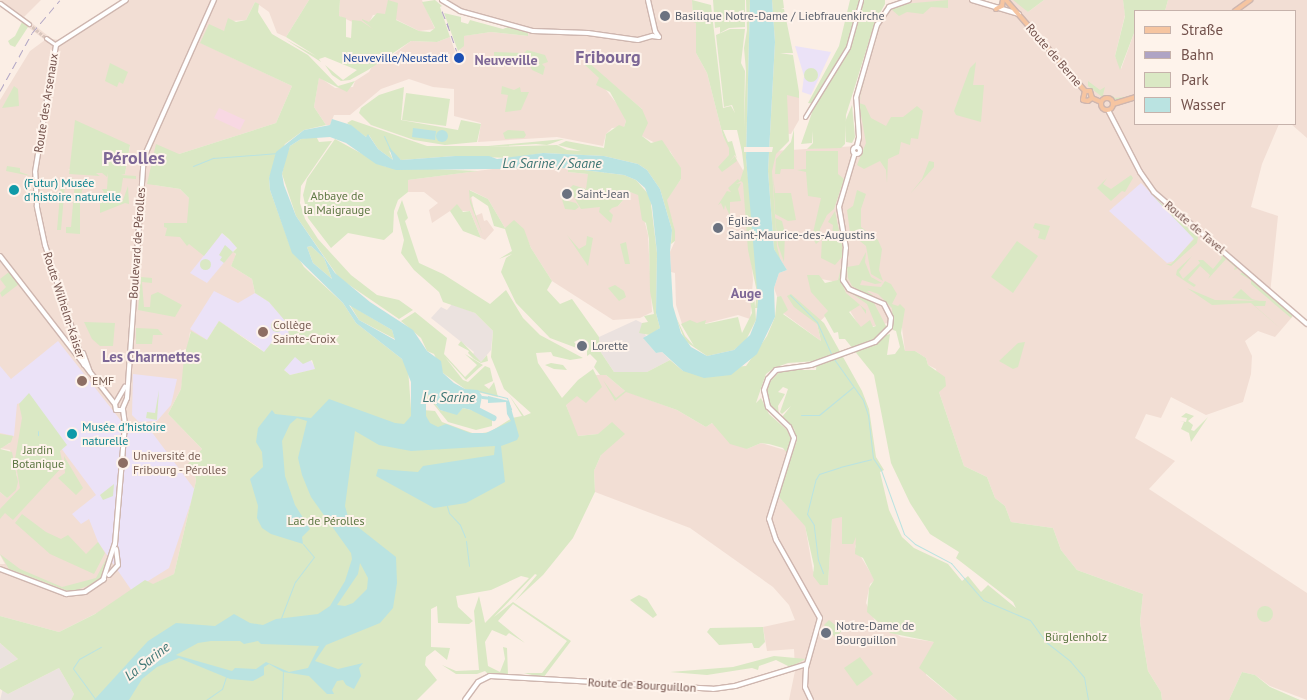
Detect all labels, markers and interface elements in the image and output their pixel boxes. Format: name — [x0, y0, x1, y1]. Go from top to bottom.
place label: Basilique Notre-Dame / Liebfrauenkirche — [675, 9, 884, 23]
marker: Basilique Notre-Dame / Liebfrauenkirche — [659, 10, 671, 22]
legend — [1134, 10, 1297, 125]
text: Straße — [1181, 20, 1223, 39]
street label: Route de Berne — [1023, 21, 1085, 89]
text: Bahn — [1181, 45, 1214, 64]
district label: Fribourg — [575, 46, 641, 68]
place label: Neuveville/Neustadt — [343, 51, 448, 65]
marker: Neuveville/Neustadt — [452, 51, 466, 65]
street label: Route des Arsenaux — [31, 52, 61, 154]
district label: Neuveville — [474, 52, 538, 68]
text: Park — [1181, 70, 1209, 89]
text: Wasser — [1181, 95, 1226, 114]
district label: Pérolles — [103, 147, 165, 169]
water label: La Sarine / Saane — [502, 155, 602, 171]
place label: (Futur) Musée d'histoire naturelle — [24, 176, 121, 204]
marker: (Futur) Musée d'histoire naturelle — [8, 184, 20, 196]
street label: Boulevard de Pérolles — [126, 187, 148, 299]
place label: Saint-Jean — [577, 187, 629, 201]
marker: Saint-Jean — [561, 188, 573, 200]
park label: Abbaye de la Maigrauge — [304, 189, 370, 217]
street label: Route de Tavel — [1162, 197, 1228, 257]
place label: Église Saint-Maurice-des-Augustins — [728, 214, 875, 242]
marker: Église Saint-Maurice-des-Augustins — [712, 222, 724, 234]
street label: Route Wilhelm-Kaiser — [40, 250, 88, 360]
district label: Auge — [731, 285, 761, 301]
place label: Collège Sainte-Croix — [273, 318, 336, 346]
marker: Collège Sainte-Croix — [257, 326, 269, 338]
place label: Lorette — [592, 339, 628, 353]
marker: Lorette — [576, 340, 588, 352]
district label: Les Charmettes — [102, 348, 200, 366]
place label: EMF — [92, 374, 114, 388]
marker: EMF — [76, 375, 88, 387]
water label: La Sarine — [423, 389, 475, 405]
place label: Musée d'histoire naturelle — [82, 420, 166, 448]
marker: Musée d'histoire naturelle — [66, 428, 78, 440]
park label: Jardin Botanique — [12, 443, 64, 471]
place label: Université de Fribourg - Pérolles — [133, 449, 228, 477]
marker: Université de Fribourg - Pérolles — [117, 457, 129, 469]
park label: Lac de Pérolles — [287, 514, 365, 528]
place label: Notre-Dame de Bourguillon — [836, 619, 914, 647]
marker: Notre-Dame de Bourguillon — [820, 627, 832, 639]
park label: Bürglenholz — [1045, 630, 1107, 644]
water label: La Sarine — [121, 638, 173, 684]
street label: Route de Bourguillon — [587, 675, 697, 695]

